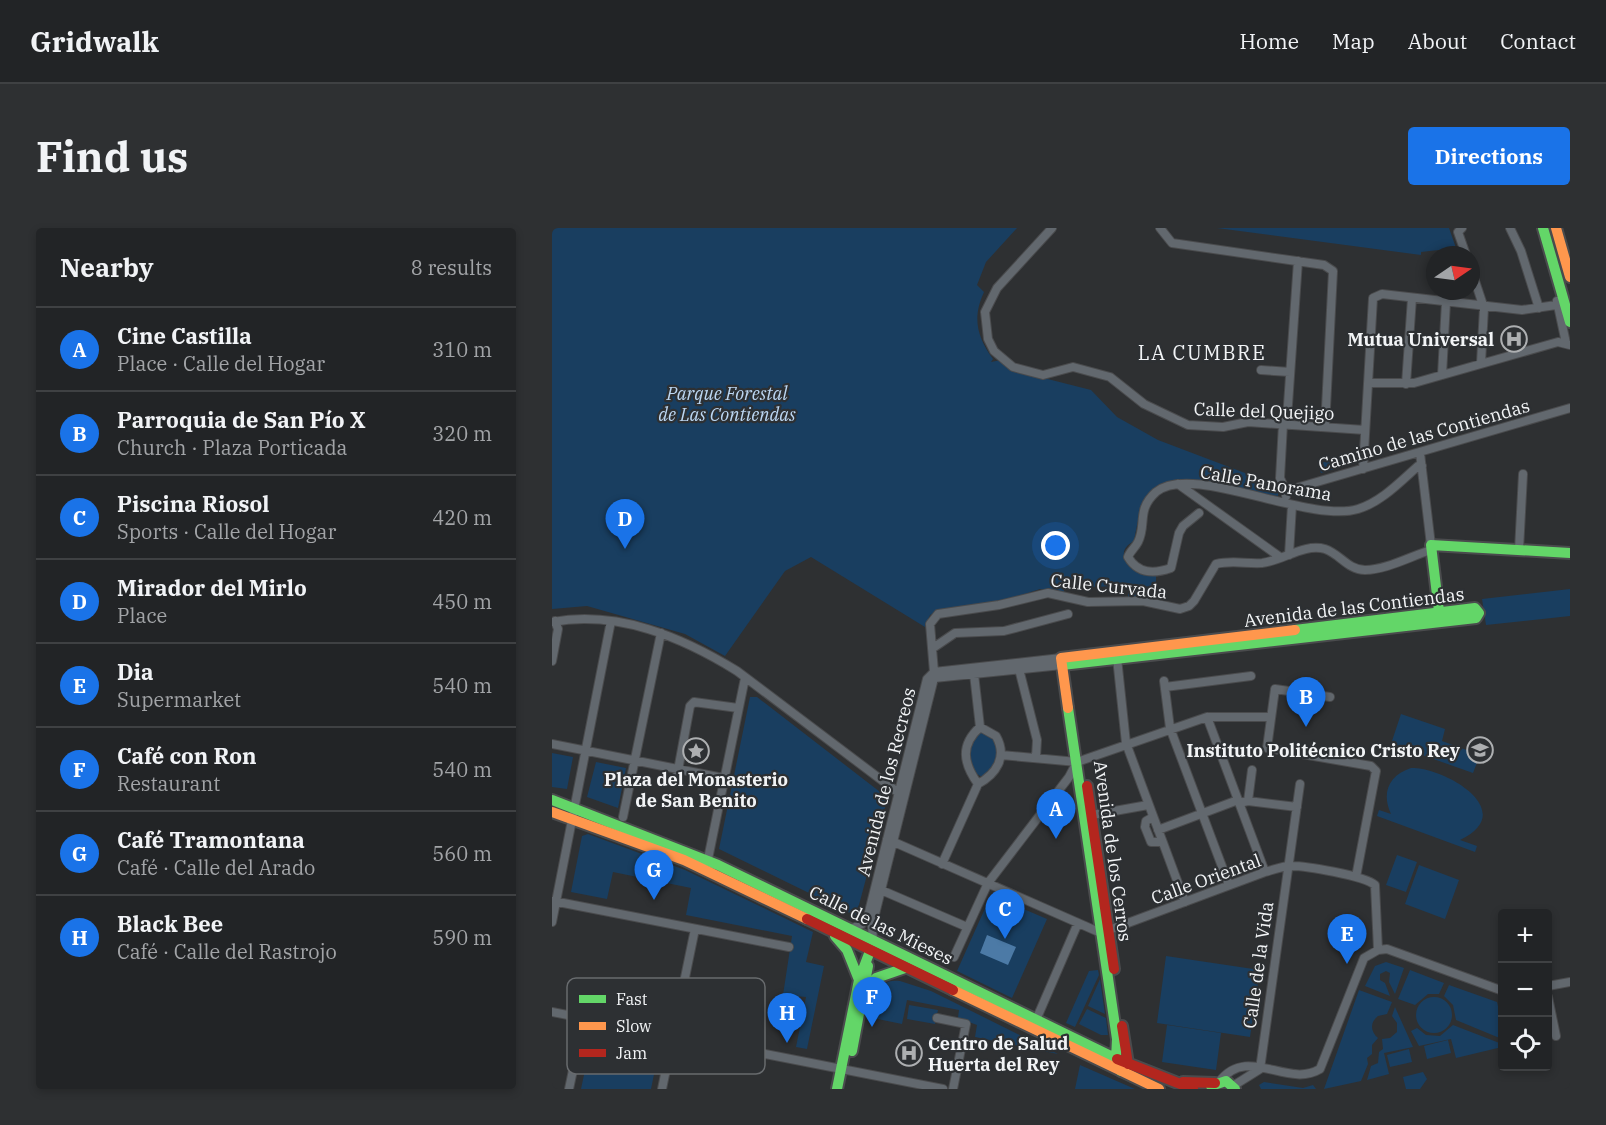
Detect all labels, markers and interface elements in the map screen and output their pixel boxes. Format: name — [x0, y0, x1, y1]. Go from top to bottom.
text: Gridwalk — [30, 23, 159, 60]
text: Home — [1239, 27, 1299, 55]
text: Map — [1332, 27, 1375, 55]
text: About — [1408, 27, 1467, 55]
text: Contact — [1500, 27, 1576, 55]
button: Directions — [1408, 127, 1570, 185]
text: Find us — [36, 129, 188, 184]
north arrow — [1426, 246, 1480, 300]
text: Nearby — [60, 250, 154, 284]
text: 8 results — [411, 254, 492, 281]
text: Cine Castilla — [117, 321, 252, 350]
hospital icon: Mutua Universal — [1499, 324, 1529, 354]
place label: Mutua Universal — [1347, 328, 1494, 351]
text: A — [73, 336, 86, 363]
text: 310 m — [432, 336, 492, 363]
district label: LA CUMBRE — [1138, 339, 1266, 366]
text: Place · Calle del Hogar — [117, 350, 325, 377]
park label: Parque Forestal de Las Contiendas — [658, 382, 796, 426]
street label: Camino de las Contiendas — [1316, 394, 1532, 476]
street label: Calle del Quejigo — [1193, 397, 1335, 425]
text: Parroquia de San Pío X — [117, 405, 366, 434]
text: B — [72, 420, 87, 447]
text: 320 m — [432, 420, 492, 447]
text: Church · Plaza Porticada — [117, 434, 347, 461]
street label: Calle Panorama — [1198, 460, 1334, 506]
text: Piscina Riosol — [117, 489, 269, 518]
pin: D — [606, 500, 644, 549]
text: C — [73, 504, 86, 531]
text: 420 m — [432, 504, 492, 531]
text: Sports · Calle del Hogar — [117, 518, 336, 545]
your location — [1041, 531, 1070, 560]
street label: Calle Curvada — [1049, 568, 1169, 604]
text: Mirador del Mirlo — [117, 573, 307, 602]
street label: Avenida de las Contiendas — [1242, 582, 1466, 632]
text: D — [72, 588, 87, 615]
text: 450 m — [432, 588, 492, 615]
text: Place — [117, 602, 167, 629]
text: Dia — [117, 657, 154, 686]
text: E — [73, 672, 86, 699]
text: 540 m — [432, 672, 492, 699]
pin: B — [1286, 678, 1326, 727]
street label: Avenida de los Recreos — [851, 685, 921, 879]
text: Supermarket — [117, 686, 241, 713]
school or university icon: Instituto Politécnico Cristo Rey — [1465, 735, 1495, 765]
place icon: Plaza del Monasterio de San Benito — [681, 736, 711, 766]
place label: Instituto Politécnico Cristo Rey — [1187, 739, 1461, 762]
text: Café con Ron — [117, 741, 257, 770]
text: F — [73, 756, 86, 783]
text: 540 m — [432, 756, 492, 783]
street label: Avenida de los Cerros — [1089, 759, 1137, 943]
place label: Plaza del Monasterio de San Benito — [604, 768, 788, 812]
text: Restaurant — [117, 770, 220, 797]
pin: A — [1036, 790, 1076, 839]
text: Café Tramontana — [117, 825, 305, 854]
text: G — [72, 840, 87, 867]
text: 560 m — [432, 840, 492, 867]
street label: Calle Oriental — [1148, 848, 1264, 910]
pin: G — [634, 850, 674, 900]
text: Café · Calle del Arado — [117, 854, 315, 881]
street label: Calle de las Mieses — [805, 880, 957, 970]
pin: C — [986, 890, 1024, 939]
street label: Calle de la Vida — [1238, 900, 1278, 1030]
text: Black Bee — [117, 909, 223, 938]
map controls — [1498, 909, 1552, 1071]
button: + — [1498, 909, 1552, 963]
pin: E — [1328, 914, 1366, 964]
text: H — [71, 924, 88, 951]
text: 590 m — [432, 924, 492, 951]
text: Café · Calle del Rastrojo — [117, 938, 337, 965]
button: − — [1498, 963, 1552, 1017]
legend — [567, 978, 765, 1074]
pin: F — [852, 978, 892, 1027]
text: Fast — [616, 989, 648, 1009]
pin: H — [768, 994, 806, 1043]
text: Slow — [616, 1016, 652, 1036]
button: locate — [1498, 1017, 1552, 1071]
place label: Centro de Salud Huerta del Rey — [928, 1032, 1068, 1076]
hospital icon: Centro de Salud Huerta del Rey — [894, 1038, 924, 1068]
text: Jam — [616, 1043, 647, 1063]

